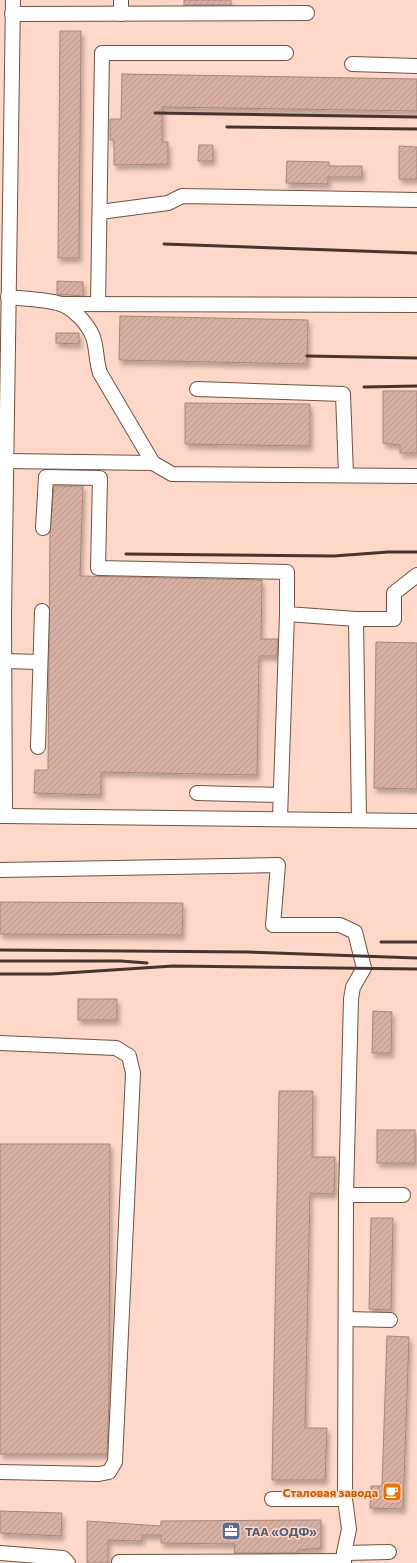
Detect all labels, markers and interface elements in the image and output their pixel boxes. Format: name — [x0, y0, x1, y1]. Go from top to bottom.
cafe icon: Сталовая завода — [381, 1481, 403, 1503]
place label: Сталовая завода — [282, 1485, 378, 1499]
office icon: ТАА «ОДФ» — [220, 1520, 242, 1542]
place label: ТАА «ОДФ» — [245, 1524, 317, 1538]

